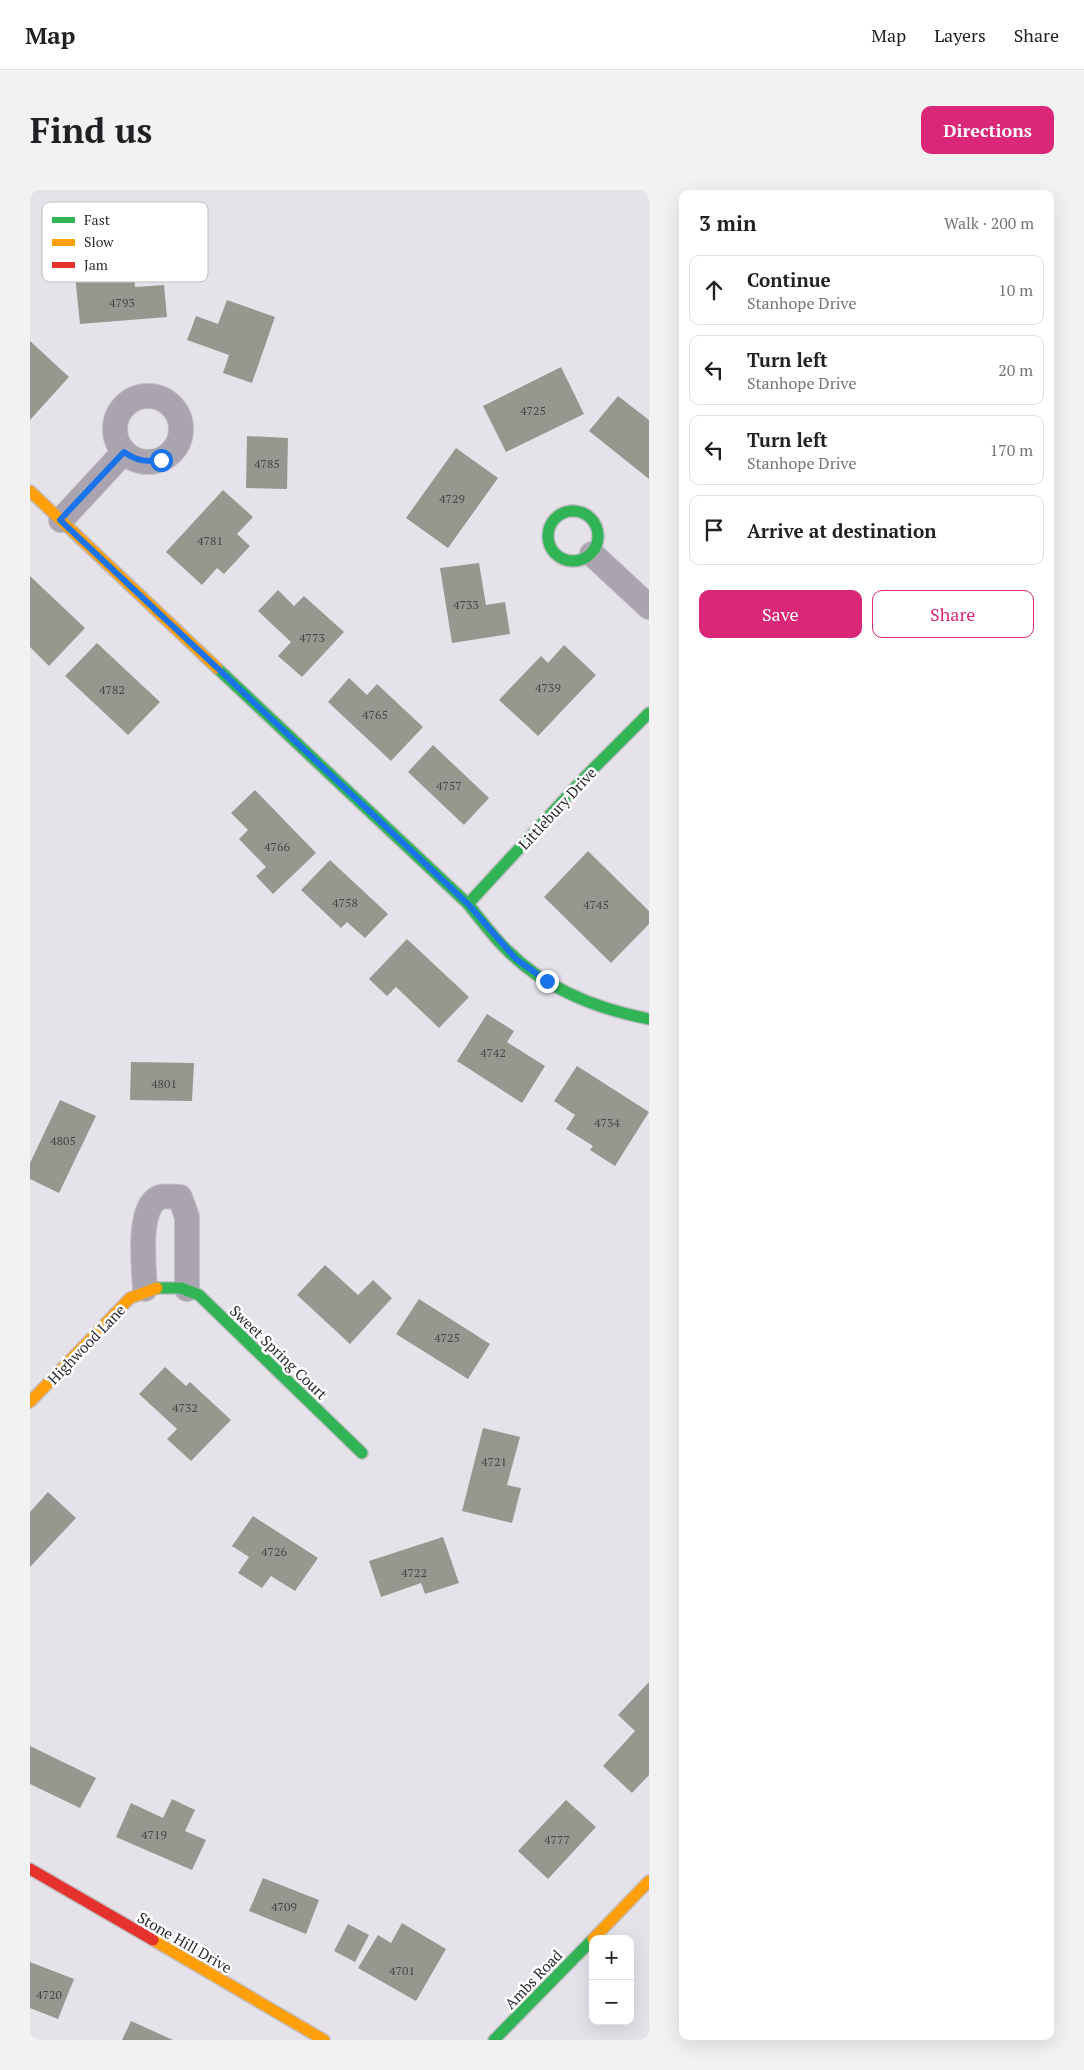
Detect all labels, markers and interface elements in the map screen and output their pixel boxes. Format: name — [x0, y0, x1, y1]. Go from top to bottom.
text: Map — [25, 19, 75, 51]
text: Map — [871, 23, 906, 47]
text: Layers — [934, 23, 986, 47]
text: Share — [1014, 23, 1059, 47]
button: Directions — [921, 106, 1054, 154]
text: Find us — [30, 107, 152, 153]
legend — [42, 202, 208, 282]
text: 3 min — [699, 209, 756, 237]
text: Fast — [84, 210, 111, 229]
text: Walk · 200 m — [944, 212, 1034, 234]
text: Slow — [84, 232, 114, 251]
text: Jam — [84, 255, 108, 274]
text: Continue — [747, 267, 831, 292]
icon: ahead — [700, 276, 728, 304]
text: 10 m — [998, 279, 1033, 301]
text: Stanhope Drive — [747, 292, 857, 314]
house number: 4793 — [109, 295, 135, 310]
text: Turn left — [747, 347, 828, 372]
icon: left — [700, 356, 728, 384]
text: 20 m — [998, 359, 1033, 381]
text: Stanhope Drive — [747, 372, 857, 394]
house number: 4725 — [520, 403, 546, 418]
text: Turn left — [747, 427, 828, 452]
icon: left — [700, 436, 728, 464]
text: 170 m — [990, 439, 1033, 461]
route start — [150, 449, 173, 472]
text: Stanhope Drive — [747, 452, 857, 474]
house number: 4785 — [254, 456, 280, 471]
house number: 4729 — [439, 491, 465, 506]
icon: arrive — [700, 516, 728, 544]
text: Arrive at destination — [747, 518, 936, 543]
house number: 4781 — [197, 533, 223, 548]
button: Save — [699, 590, 862, 638]
button: Share — [872, 590, 1034, 638]
house number: 4733 — [453, 597, 479, 612]
house number: 4773 — [299, 630, 325, 645]
house number: 4739 — [535, 680, 561, 695]
house number: 4782 — [99, 682, 125, 697]
house number: 4765 — [362, 707, 388, 722]
street label: Littlebury Drive — [514, 763, 600, 853]
house number: 4757 — [436, 778, 462, 793]
house number: 4766 — [264, 839, 290, 854]
house number: 4758 — [332, 895, 358, 910]
house number: 4745 — [583, 897, 609, 912]
route end — [536, 970, 559, 993]
house number: 4742 — [480, 1045, 506, 1060]
house number: 4801 — [151, 1076, 177, 1091]
house number: 4734 — [594, 1115, 620, 1130]
house number: 4805 — [50, 1133, 76, 1148]
street label: Highwood Lane — [43, 1300, 129, 1388]
street label: Sweet Spring Court — [226, 1300, 332, 1404]
house number: 4725 — [434, 1330, 460, 1345]
house number: 4732 — [172, 1400, 198, 1415]
house number: 4721 — [481, 1454, 507, 1469]
house number: 4726 — [261, 1544, 287, 1559]
house number: 4722 — [401, 1565, 427, 1580]
house number: 4719 — [141, 1827, 167, 1842]
house number: 4777 — [544, 1832, 570, 1847]
house number: 4709 — [271, 1899, 297, 1914]
street label: Stone Hill Drive — [134, 1907, 236, 1977]
map controls — [589, 1935, 634, 2025]
button: + — [589, 1935, 634, 1980]
street label: Ambs Road — [500, 1945, 566, 2013]
house number: 4701 — [389, 1963, 415, 1978]
button: − — [589, 1980, 634, 2025]
house number: 4720 — [36, 1987, 62, 2002]

